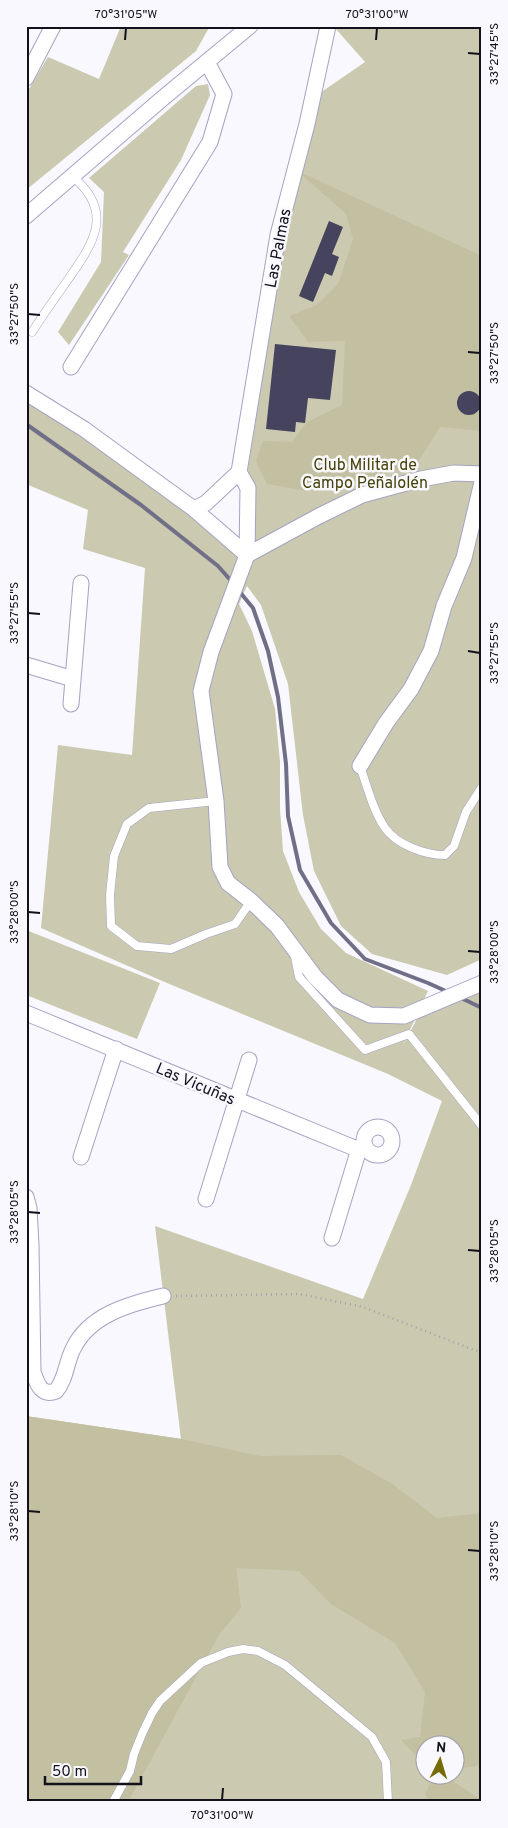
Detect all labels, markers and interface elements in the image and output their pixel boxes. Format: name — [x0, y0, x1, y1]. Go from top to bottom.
text: 70°31'05"W — [95, 7, 157, 23]
text: 70°31'00"W — [346, 7, 409, 23]
text: 33°27'45"S — [487, 23, 503, 85]
street label: Las Palmas — [261, 207, 296, 290]
text: 33°27'50"S — [7, 283, 23, 345]
text: 33°27'50"S — [487, 322, 503, 384]
park label: Club Militar de Campo Peñalolén — [302, 456, 428, 494]
text: 33°27'55"S — [7, 582, 23, 644]
text: 33°27'55"S — [487, 622, 503, 684]
text: 33°28'00"S — [7, 880, 23, 944]
text: 33°28'00"S — [487, 920, 503, 984]
street label: Las Vicuñas — [152, 1059, 238, 1111]
text: 33°28'05"S — [7, 1180, 23, 1244]
text: 33°28'05"S — [487, 1219, 503, 1283]
text: 33°28'10"S — [7, 1481, 23, 1541]
text: 33°28'10"S — [487, 1521, 503, 1581]
north arrow — [416, 1736, 466, 1786]
text: N — [435, 1740, 447, 1757]
scale bar — [45, 1753, 141, 1785]
text: 50 m — [52, 1763, 87, 1782]
text: 70°31'00"W — [191, 1808, 254, 1824]

